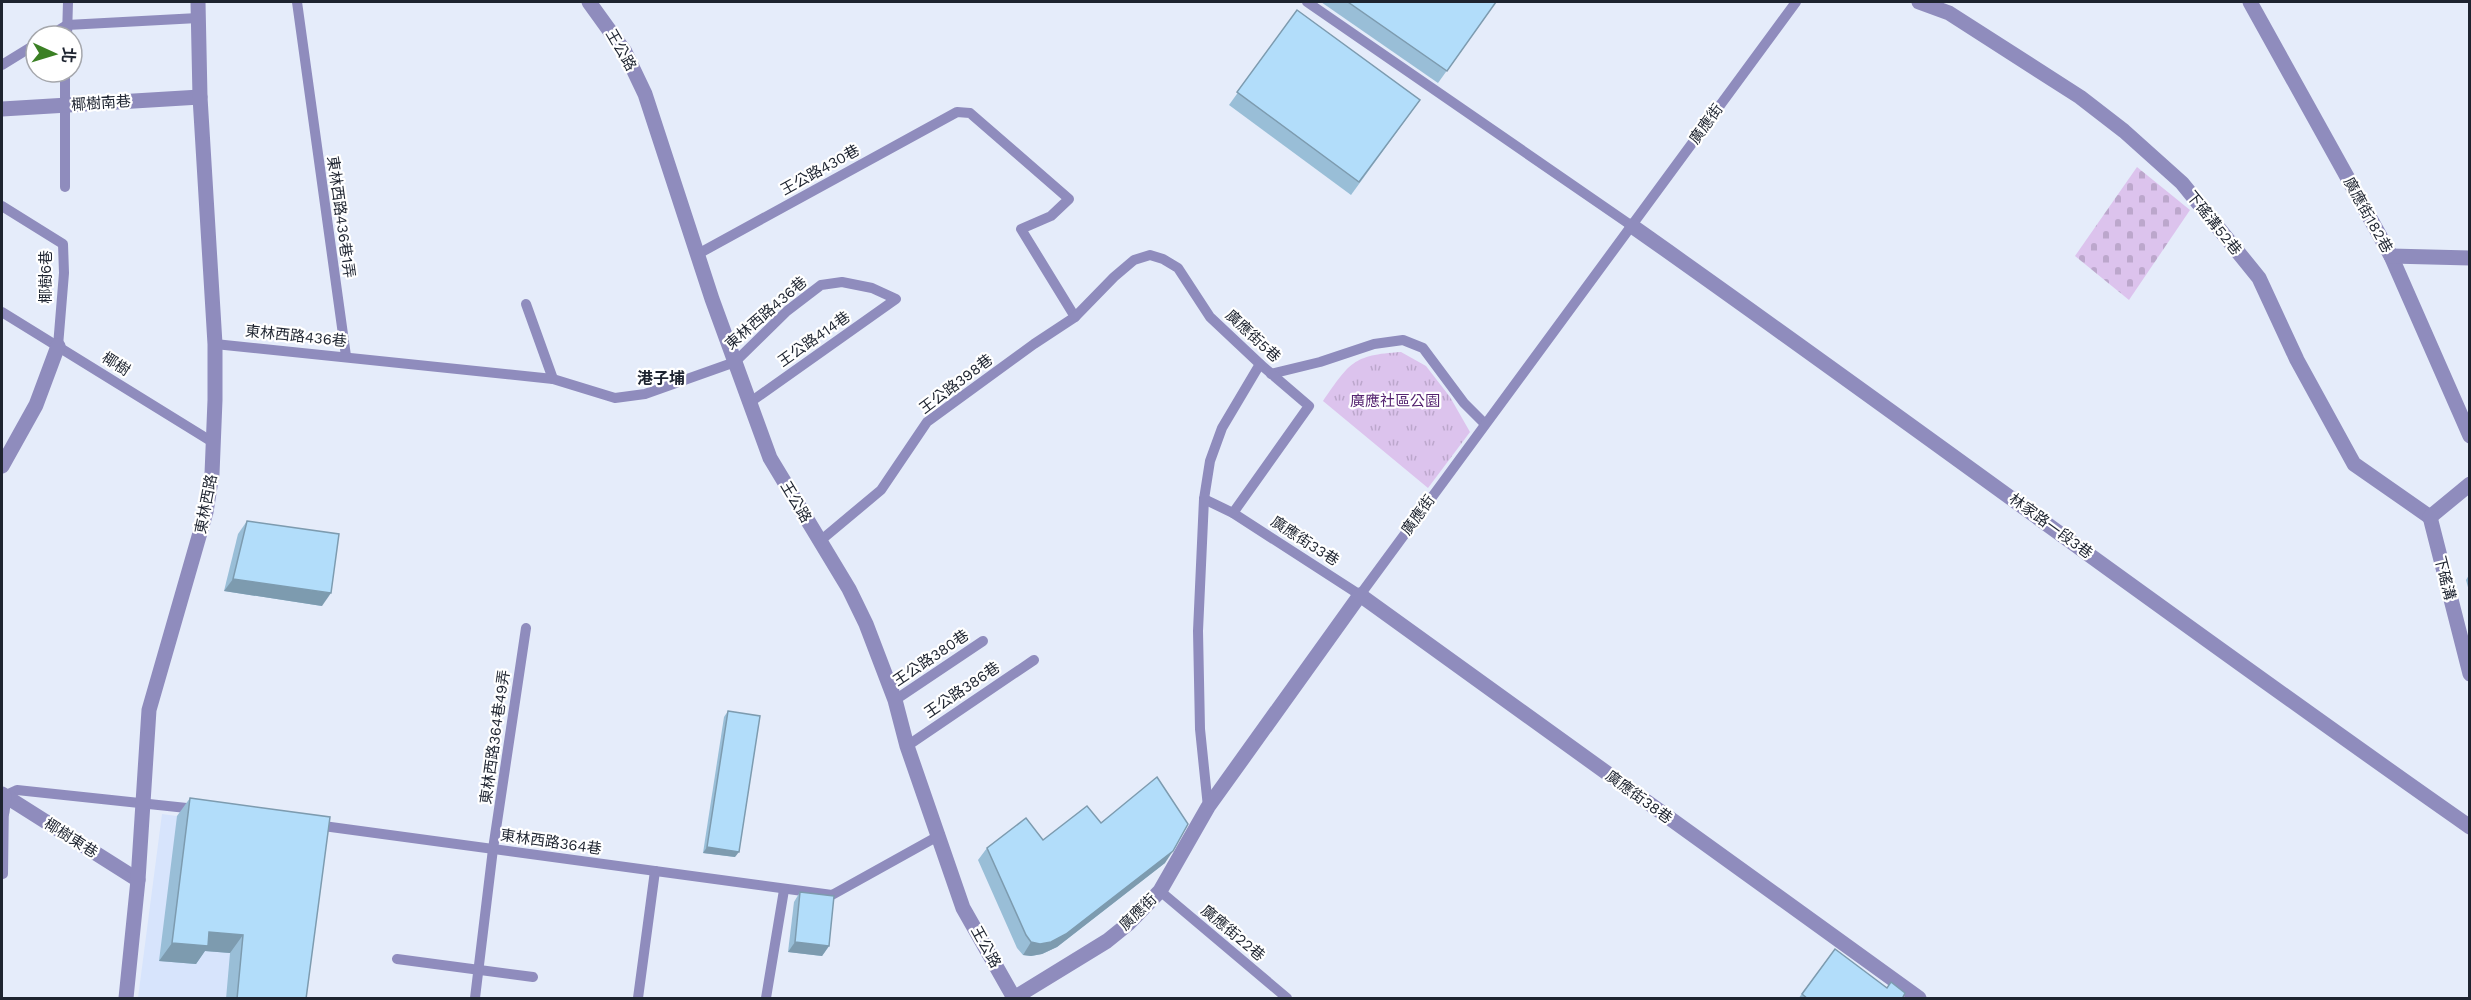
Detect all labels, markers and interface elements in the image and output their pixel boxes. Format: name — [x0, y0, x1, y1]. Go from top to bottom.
north arrow — [24, 24, 84, 84]
street label: 王公路 — [602, 26, 640, 74]
text: 北 — [58, 46, 79, 64]
street label: 椰樹南巷 — [70, 92, 132, 114]
street label: 廣應街 — [1685, 101, 1727, 147]
street label: 王公路430巷 — [777, 141, 863, 199]
street label: 東林西路436巷1弄 — [324, 155, 358, 279]
street label: 廣應街182巷 — [2340, 174, 2396, 256]
street label: 下磘溝52巷 — [2183, 187, 2245, 259]
street label: 椰樹6巷 — [37, 250, 55, 304]
street label: 東林西路436巷 — [722, 273, 810, 353]
street label: 廣應街5巷 — [1222, 306, 1284, 366]
street label: 王公路414巷 — [774, 308, 854, 370]
street label: 東林西路436巷 — [244, 322, 348, 350]
street label: 椰樹 — [99, 348, 133, 380]
street label: 王公路398巷 — [916, 351, 996, 417]
district label: 港子埔 — [637, 369, 685, 388]
park label: 廣應社區公園 — [1350, 392, 1440, 410]
street label: 東林西路 — [191, 473, 221, 535]
street label: 王公路 — [777, 478, 815, 526]
street label: 林家路一段3巷 — [2006, 490, 2096, 562]
street label: 廣應街 — [1397, 492, 1439, 538]
street label: 廣應街33巷 — [1268, 512, 1342, 570]
street label: 下磘溝 — [2431, 554, 2459, 602]
street label: 王公路380巷 — [890, 626, 972, 690]
street label: 王公路386巷 — [921, 658, 1003, 722]
street label: 東林西路364巷49弄 — [477, 669, 513, 805]
street label: 廣應街38巷 — [1602, 767, 1676, 827]
street label: 椰樹東巷 — [41, 814, 101, 862]
street label: 東林西路364巷 — [499, 826, 603, 858]
street label: 廣應街 — [1116, 890, 1160, 934]
street label: 廣應街22巷 — [1198, 901, 1268, 965]
street label: 王公路 — [967, 923, 1005, 971]

